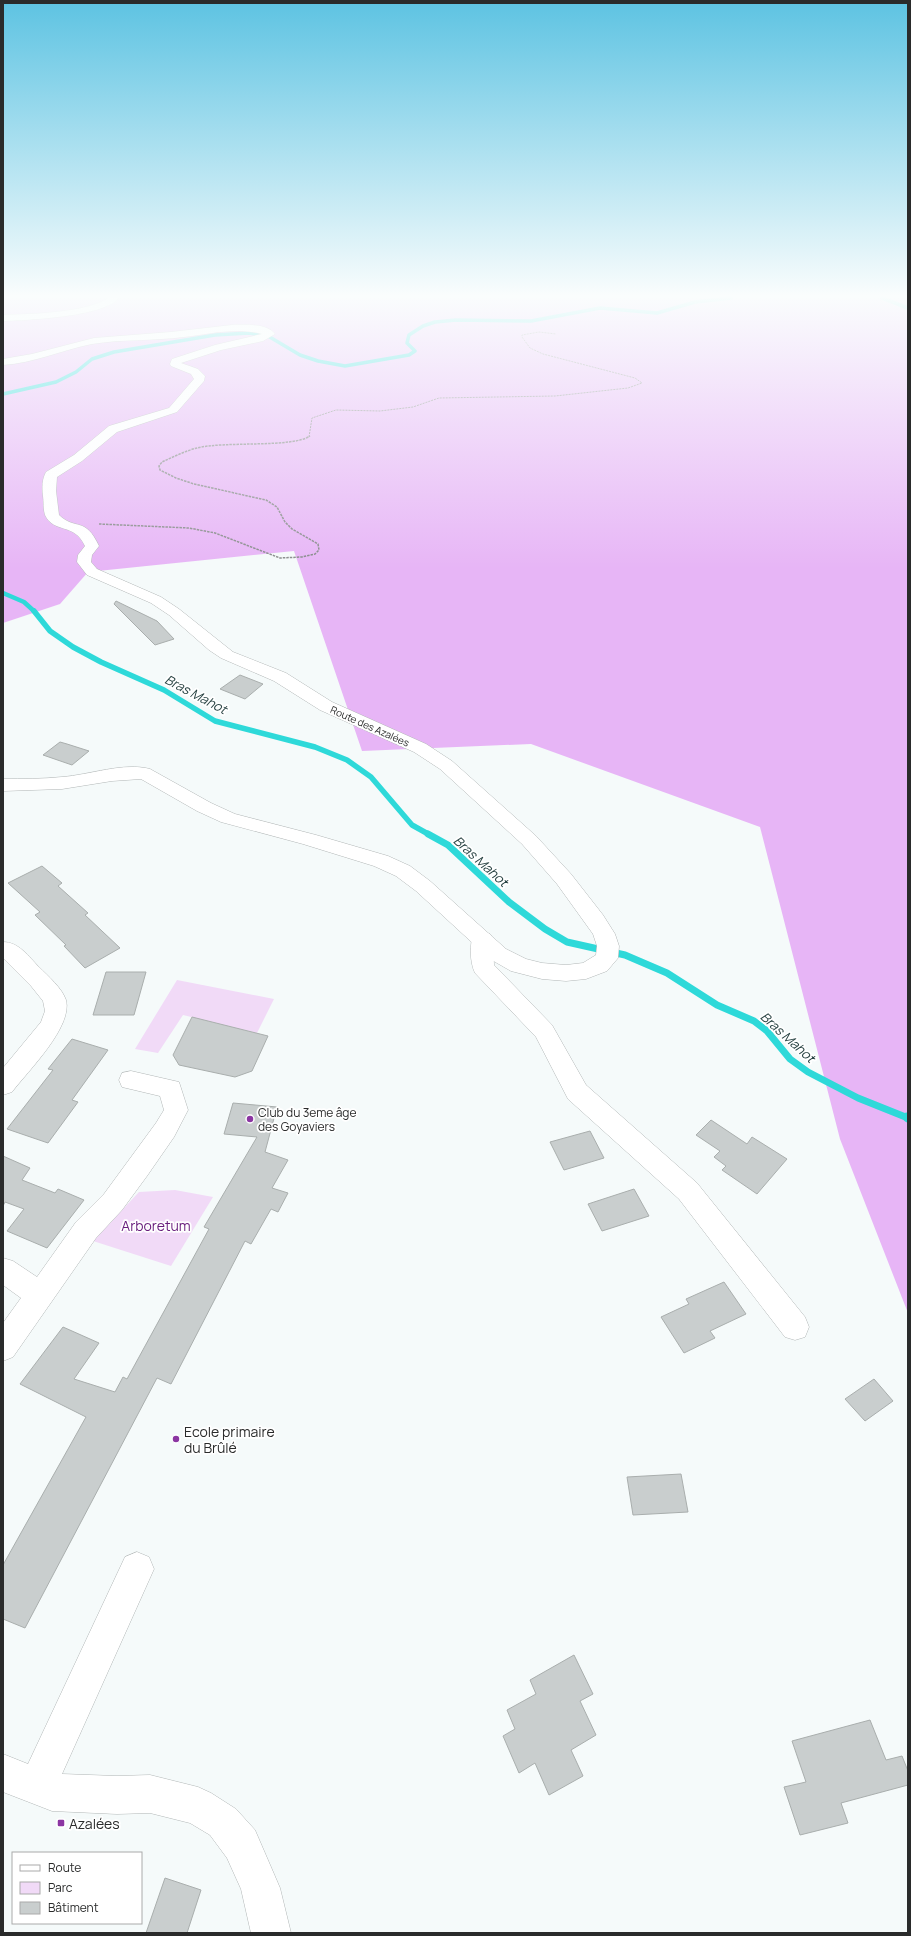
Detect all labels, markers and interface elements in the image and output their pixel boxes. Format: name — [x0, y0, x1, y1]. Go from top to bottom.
water label: Bras Mahot — [162, 670, 232, 719]
street label: Route des Azalées — [328, 702, 412, 750]
water label: Bras Mahot — [450, 832, 514, 892]
water label: Bras Mahot — [757, 1008, 821, 1068]
place label: Club du 3eme âge des Goyaviers — [258, 1104, 356, 1135]
marker: Club du 3eme âge des Goyaviers — [245, 1114, 255, 1124]
park label: Arboretum — [121, 1216, 191, 1235]
place label: Ecole primaire du Brûlé — [184, 1422, 275, 1457]
marker: Ecole primaire du Brûlé — [171, 1434, 181, 1444]
place label: Azalées — [69, 1814, 120, 1833]
marker: Azalées — [56, 1818, 66, 1828]
legend — [12, 1852, 142, 1924]
text: Route — [48, 1859, 81, 1876]
text: Parc — [48, 1879, 73, 1896]
text: Bâtiment — [48, 1899, 99, 1916]

